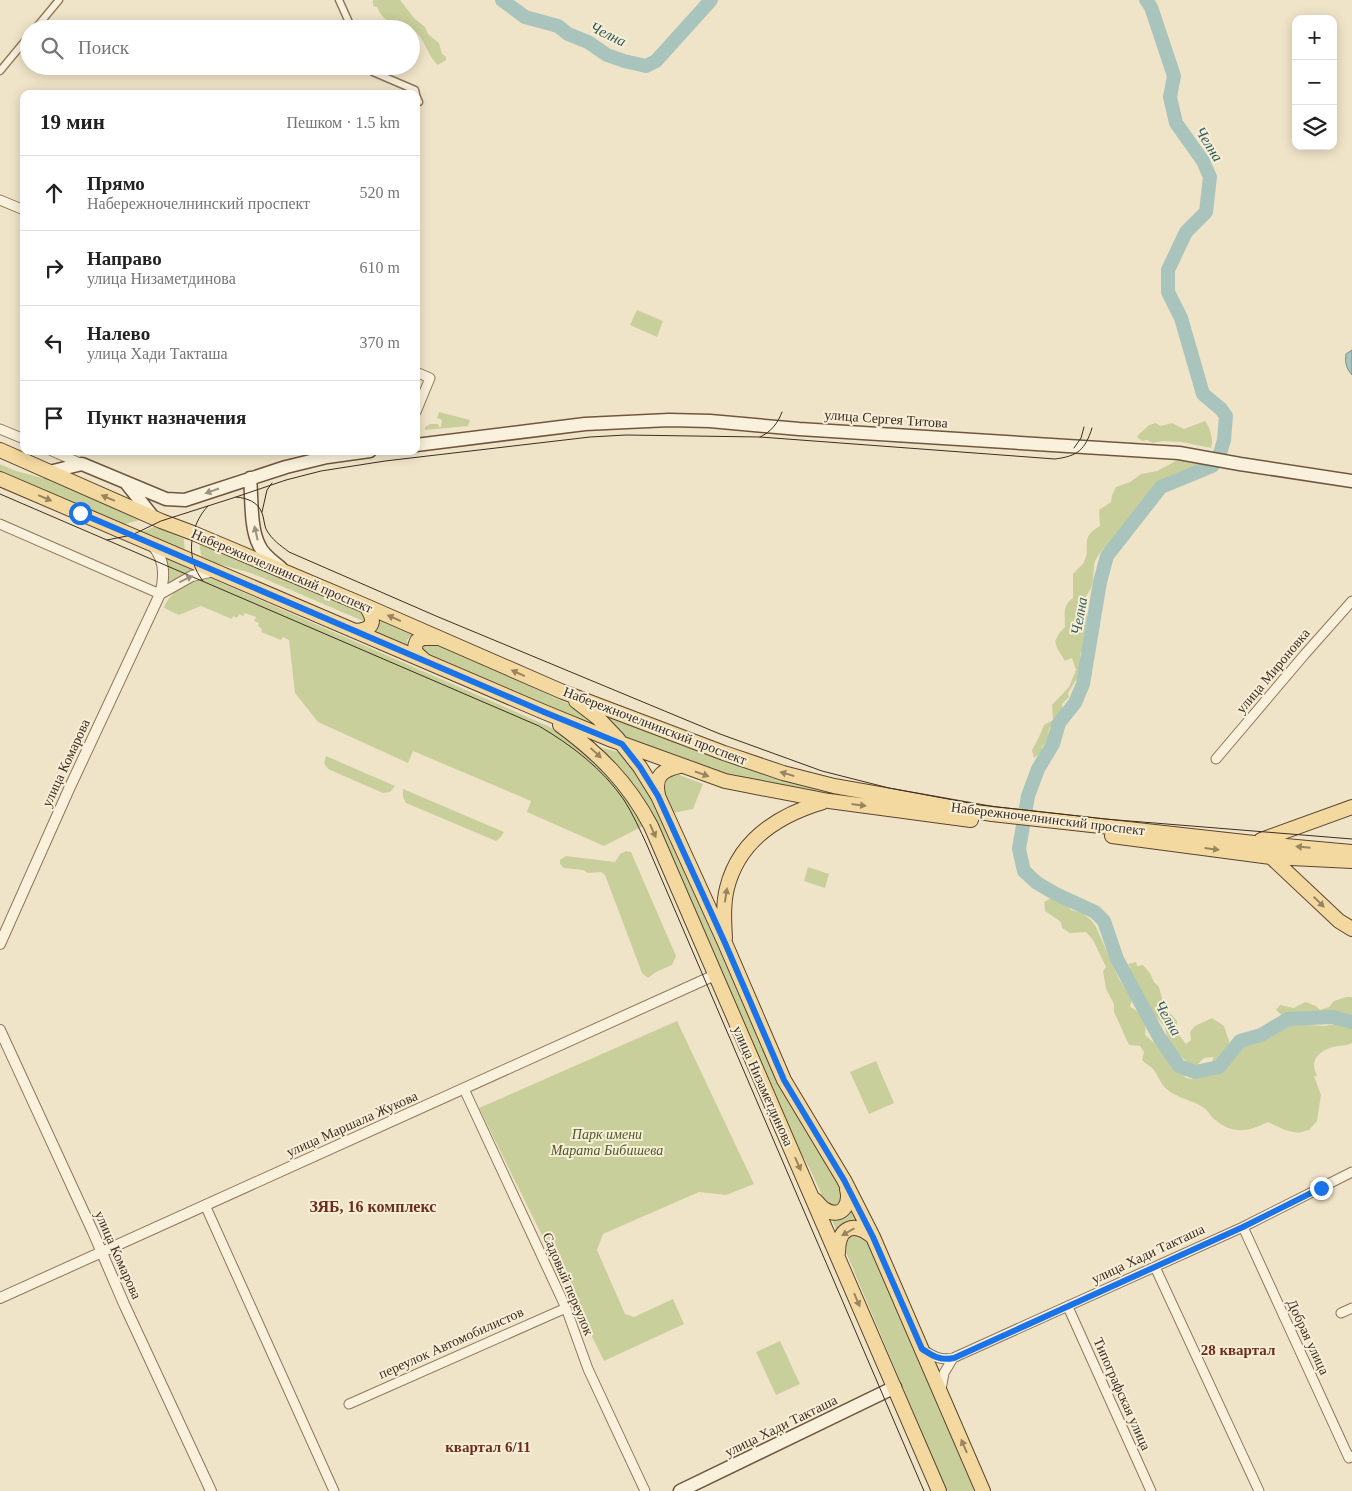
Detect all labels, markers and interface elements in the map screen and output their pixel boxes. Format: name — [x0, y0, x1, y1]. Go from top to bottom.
map controls — [1292, 15, 1337, 150]
button: + — [1292, 15, 1337, 60]
water label: Челна — [587, 18, 629, 50]
search box — [20, 20, 420, 75]
icon: search — [38, 34, 66, 62]
text: Поиск — [78, 37, 129, 58]
button: − — [1292, 60, 1337, 105]
button: layers — [1292, 105, 1337, 150]
text: 19 мин — [40, 110, 105, 134]
text: Пешком · 1.5 km — [286, 114, 400, 131]
water label: Челна — [1192, 124, 1226, 164]
text: Прямо — [87, 173, 145, 194]
icon: ahead — [40, 179, 68, 207]
text: 520 m — [360, 184, 400, 201]
text: Набережночелнинский проспект — [87, 195, 310, 212]
text: Направо — [87, 248, 162, 269]
icon: right — [40, 254, 68, 282]
text: 610 m — [360, 259, 400, 276]
text: улица Низаметдинова — [87, 270, 236, 287]
text: Налево — [87, 323, 150, 344]
icon: left — [40, 329, 68, 357]
text: 370 m — [360, 334, 400, 351]
text: улица Хади Такташа — [87, 345, 228, 362]
icon: arrive — [40, 404, 68, 432]
text: Пункт назначения — [87, 407, 246, 428]
street label: улица Сергея Титова — [824, 407, 949, 431]
one-way arrow — [204, 487, 219, 495]
one-way arrow — [38, 494, 53, 502]
one-way arrow — [100, 494, 115, 502]
route start — [69, 502, 92, 525]
one-way arrow — [252, 525, 260, 540]
street label: Набережночелнинский проспект — [189, 526, 375, 616]
one-way arrow — [179, 575, 193, 583]
water label: Челна — [1068, 596, 1090, 636]
one-way arrow — [387, 614, 401, 622]
street label: улица Мироновка — [1233, 625, 1313, 716]
one-way arrow — [511, 668, 525, 676]
street label: Набережночелнинский проспект — [561, 684, 749, 768]
street label: улица Комарова — [39, 716, 93, 809]
one-way arrow — [589, 747, 601, 759]
one-way arrow — [779, 769, 794, 777]
one-way arrow — [695, 771, 710, 778]
street label: Набережночелнинский проспект — [950, 800, 1146, 838]
one-way arrow — [851, 801, 867, 809]
one-way arrow — [649, 824, 657, 838]
one-way arrow — [1295, 843, 1311, 851]
one-way arrow — [1204, 845, 1220, 853]
one-way arrow — [722, 886, 730, 902]
one-way arrow — [1312, 896, 1324, 908]
water label: Челна — [1152, 997, 1184, 1039]
street label: улица Низаметдинова — [730, 1023, 797, 1149]
street label: улица Маршала Жукова — [284, 1088, 421, 1160]
park label: Парк имени Марата Бибишева — [550, 1127, 663, 1158]
one-way arrow — [794, 1157, 802, 1171]
route end — [1310, 1177, 1333, 1200]
district label: ЗЯБ, 16 комплекс — [310, 1198, 436, 1215]
street label: улица Комарова — [92, 1209, 145, 1302]
street label: улица Хади Такташа — [1089, 1221, 1208, 1287]
one-way arrow — [842, 1227, 855, 1236]
street label: Садовый переулок — [540, 1230, 597, 1338]
one-way arrow — [854, 1293, 862, 1307]
street label: Добрая улица — [1284, 1297, 1332, 1378]
street label: переулок Автомобилистов — [376, 1304, 526, 1382]
street label: Типографская улица — [1090, 1335, 1154, 1453]
district label: 28 квартал — [1201, 1342, 1276, 1358]
street label: улица Хади Такташа — [722, 1392, 840, 1460]
district label: квартал 6/11 — [445, 1439, 531, 1455]
one-way arrow — [959, 1439, 967, 1453]

